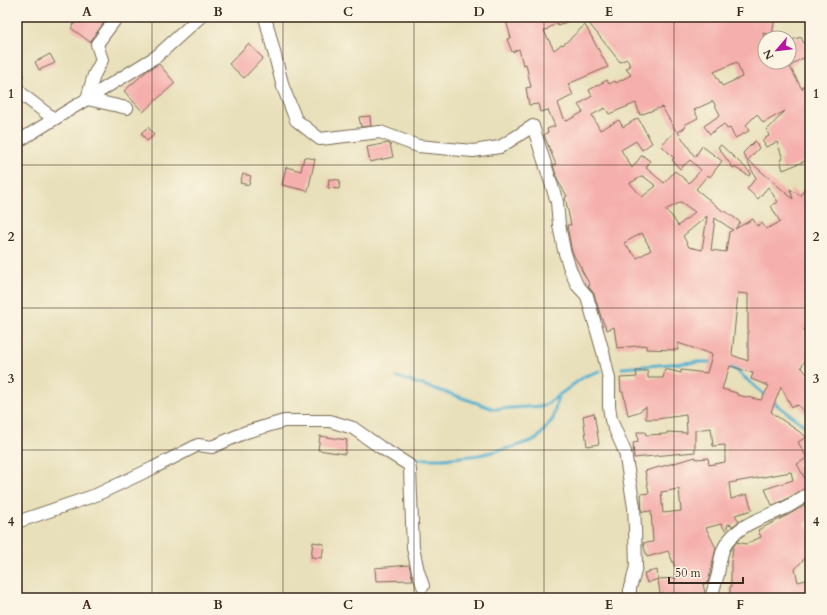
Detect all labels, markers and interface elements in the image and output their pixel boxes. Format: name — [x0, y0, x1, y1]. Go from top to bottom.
text: A — [82, 3, 92, 21]
text: B — [213, 3, 223, 21]
text: C — [343, 3, 353, 21]
text: D — [473, 3, 485, 21]
text: E — [605, 3, 613, 21]
text: F — [736, 3, 744, 21]
north arrow — [757, 30, 797, 70]
text: N — [760, 46, 777, 62]
text: 1 — [8, 85, 14, 103]
text: 1 — [813, 85, 819, 103]
text: 2 — [8, 228, 15, 246]
text: 2 — [813, 228, 820, 246]
text: 3 — [8, 370, 15, 388]
text: 3 — [813, 370, 820, 388]
text: 4 — [8, 513, 15, 531]
text: 4 — [813, 513, 820, 531]
scale bar — [669, 559, 743, 585]
text: 50 m — [675, 565, 702, 581]
text: A — [82, 596, 92, 614]
text: B — [213, 596, 223, 614]
text: C — [343, 596, 353, 614]
text: D — [473, 596, 485, 614]
text: E — [605, 596, 613, 614]
text: F — [736, 596, 744, 614]

